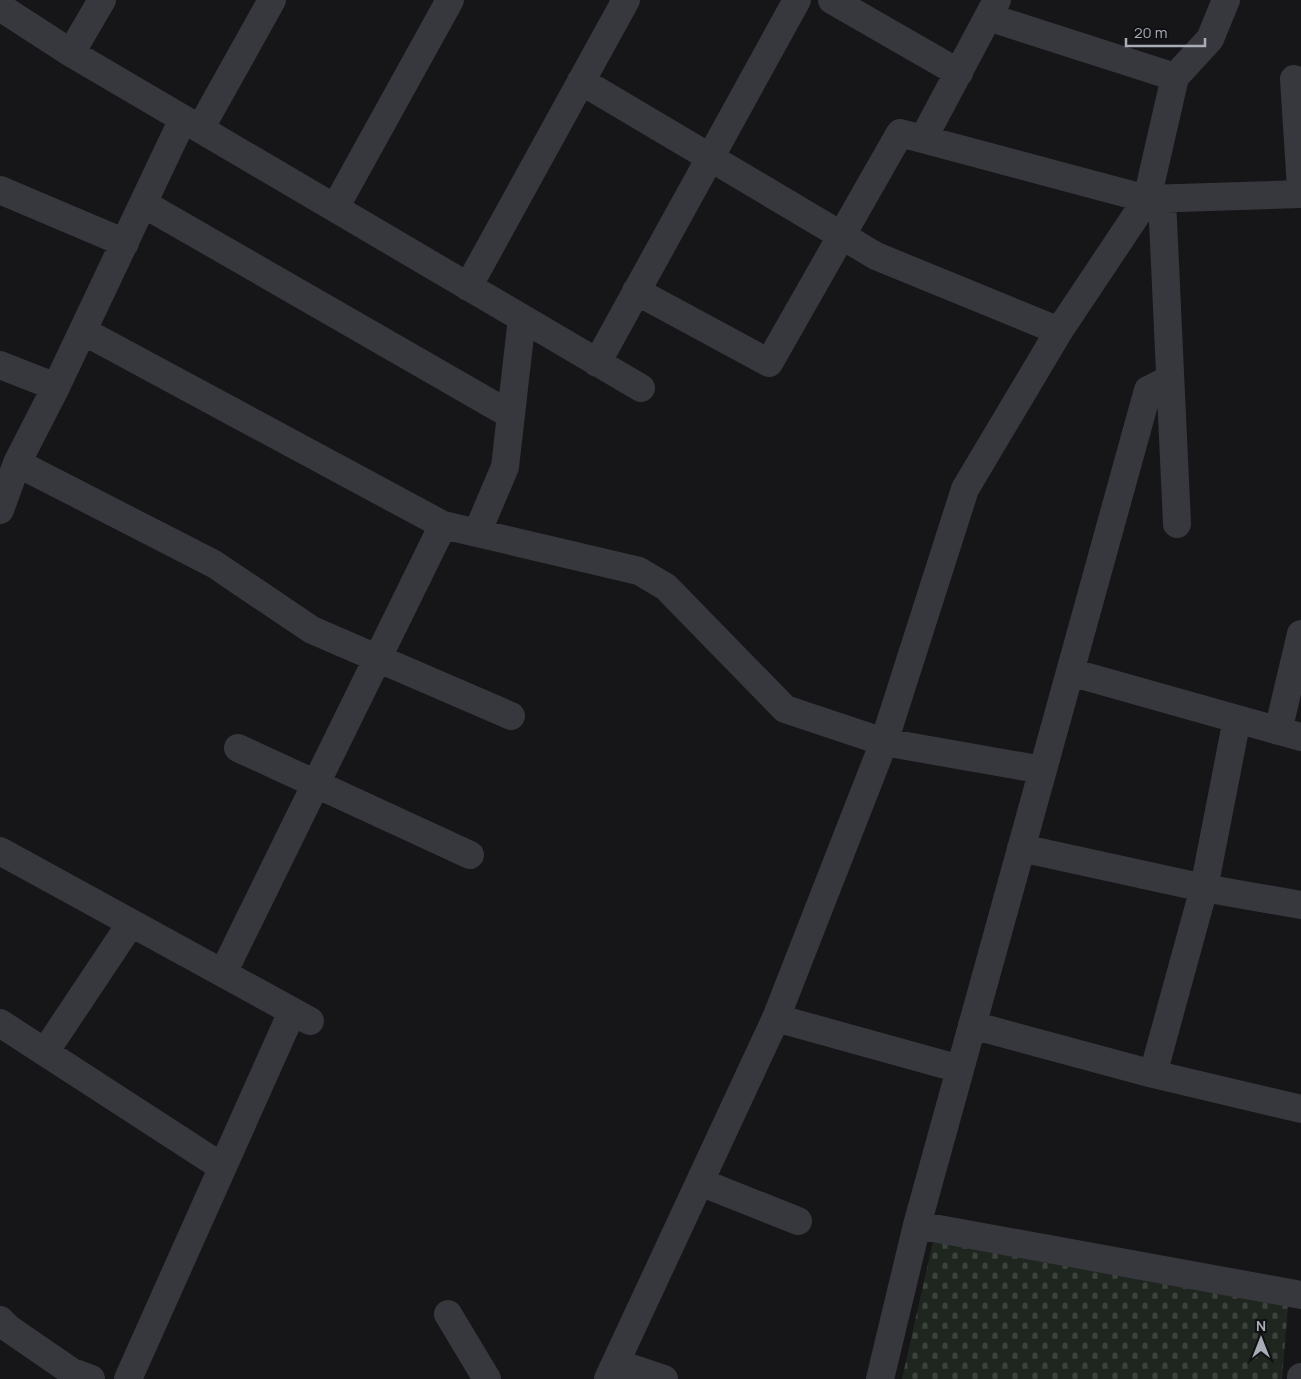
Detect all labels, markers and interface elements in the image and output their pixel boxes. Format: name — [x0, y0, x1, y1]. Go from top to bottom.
scale bar — [1126, 15, 1205, 47]
text: 20 m — [1134, 22, 1167, 43]
north arrow — [1236, 1314, 1286, 1364]
text: N — [1256, 1316, 1266, 1335]

